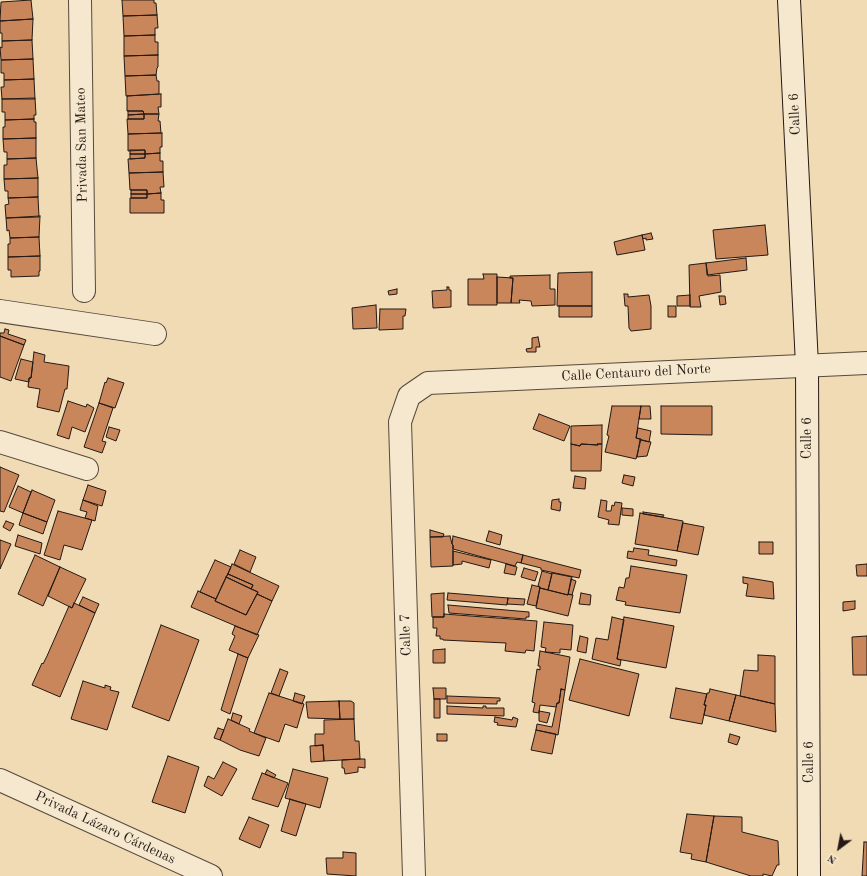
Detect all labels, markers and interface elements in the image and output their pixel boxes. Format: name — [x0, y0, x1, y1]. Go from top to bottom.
street label: Privada San Mateo — [73, 87, 91, 203]
street label: Calle 6 — [786, 92, 804, 136]
street label: Calle Centauro del Norte — [561, 361, 711, 385]
street label: Calle 6 — [799, 417, 815, 459]
street label: Calle 7 — [397, 614, 415, 656]
street label: Calle 6 — [801, 741, 817, 783]
street label: Privada Lázaro Cárdenas — [32, 788, 178, 868]
north arrow — [819, 828, 859, 868]
text: N — [826, 852, 839, 865]

